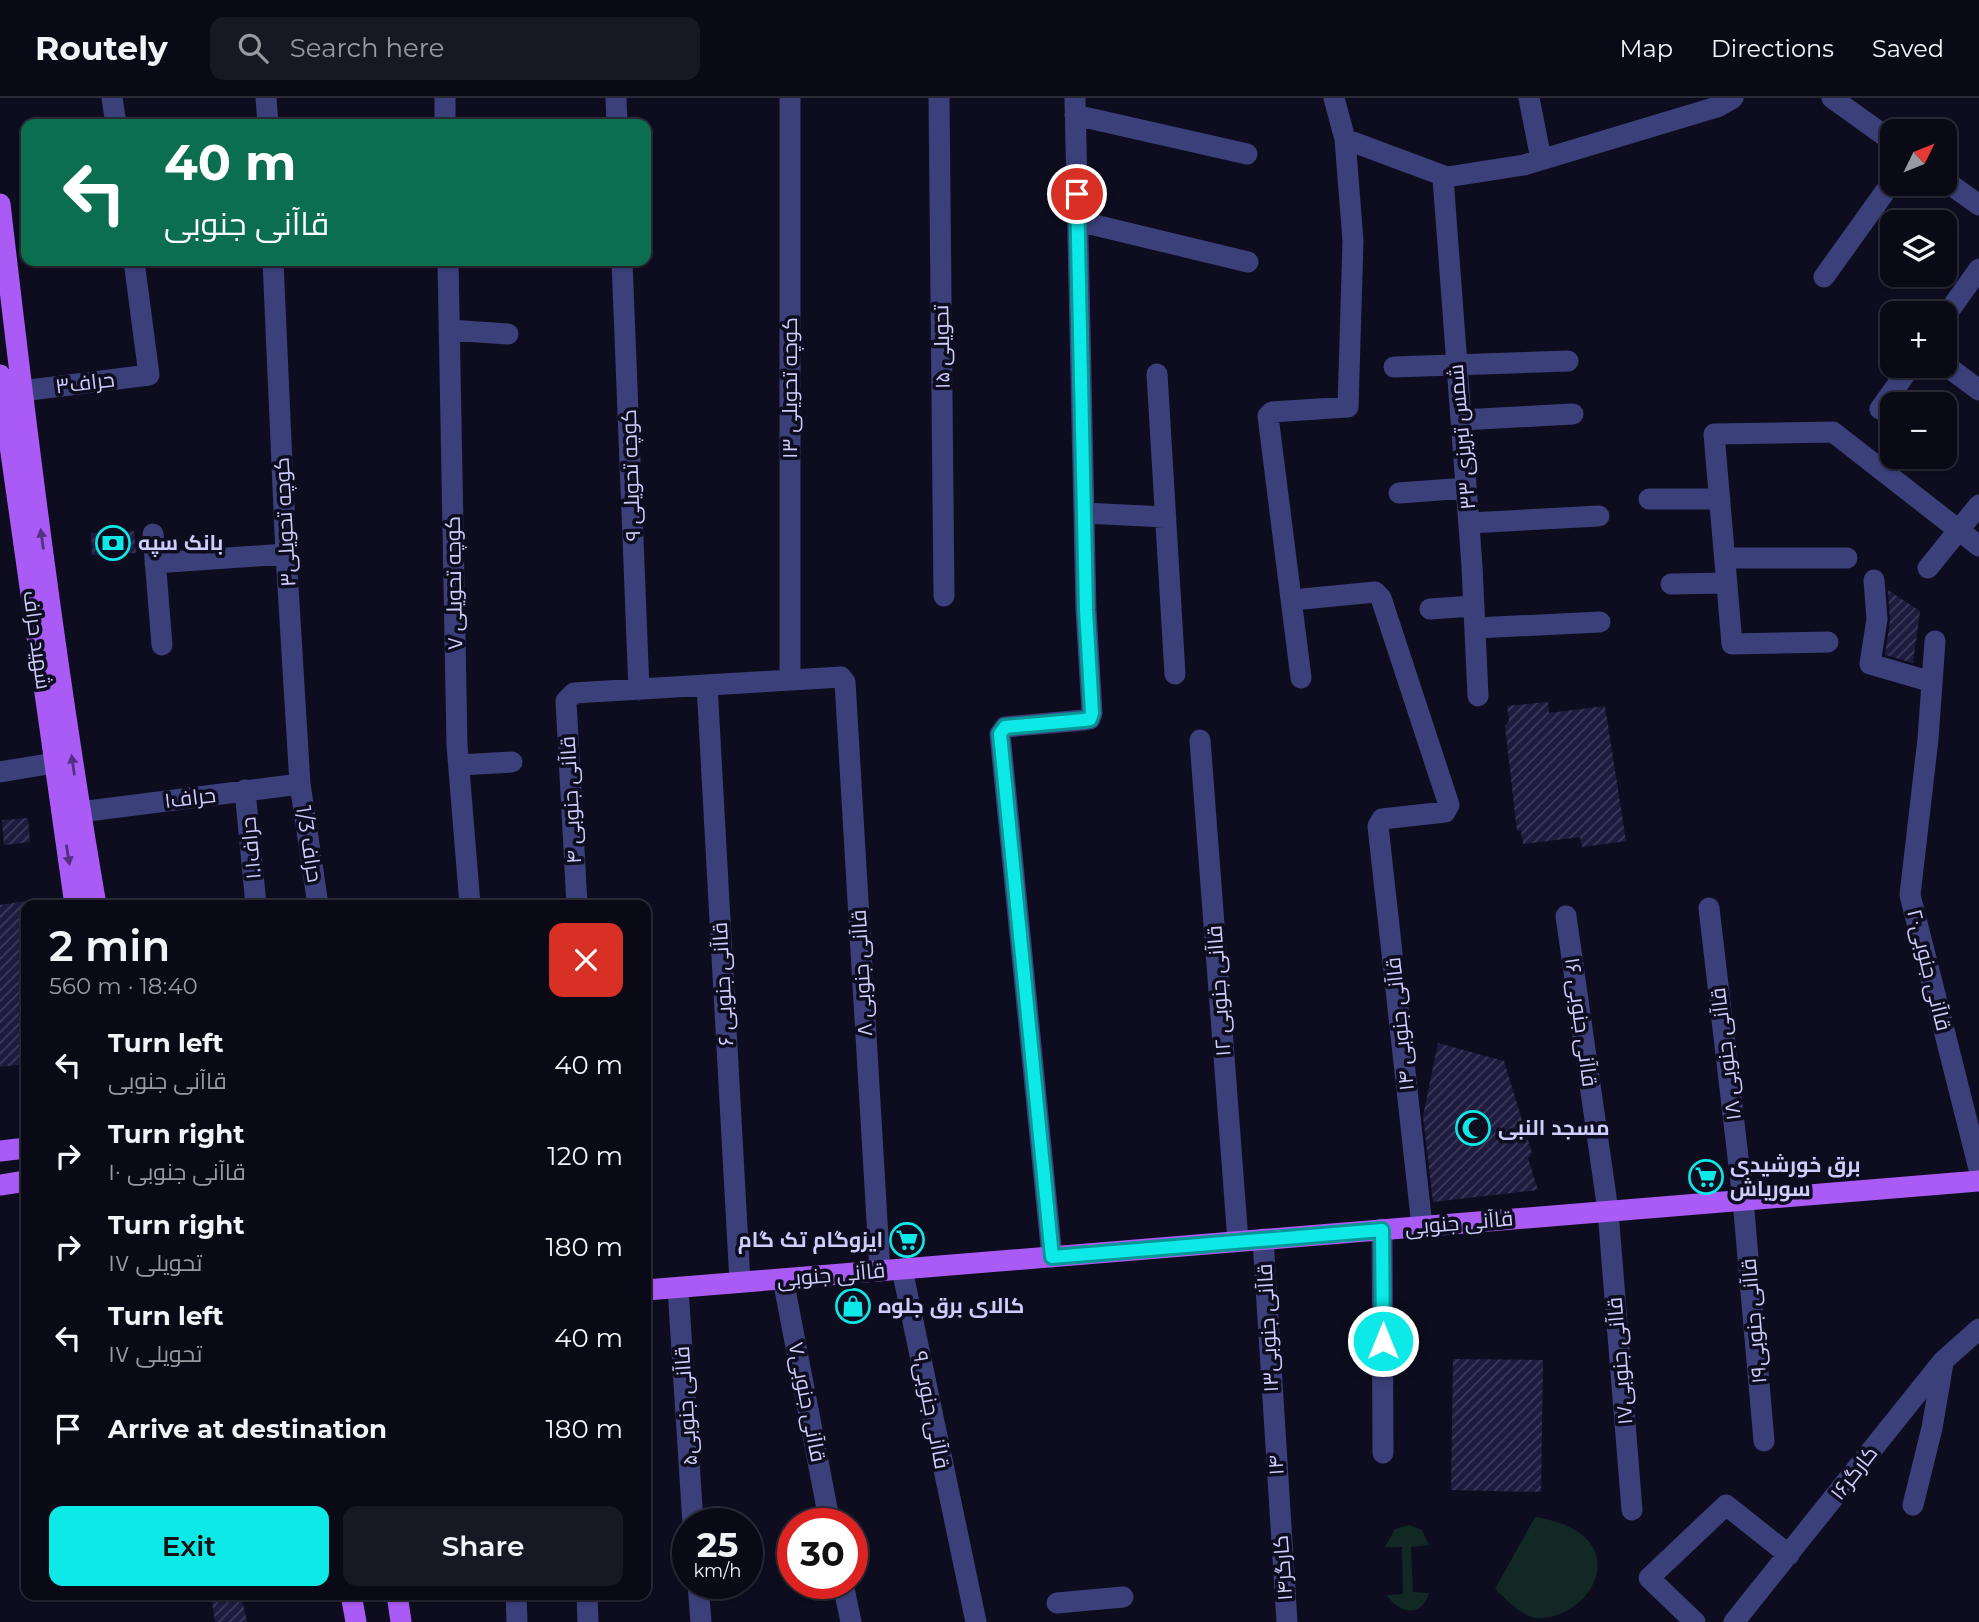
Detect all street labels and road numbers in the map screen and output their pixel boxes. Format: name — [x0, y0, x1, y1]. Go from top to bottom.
street label: تحویلی ۱۵ — [928, 304, 956, 389]
street label: کوچه تحویلی ۱۳ — [777, 317, 804, 459]
street label: شمس تبریزی ۳۳ — [1443, 363, 1481, 511]
street label: ۳حراف — [54, 366, 116, 399]
street label: کوچه تحویلی ۹ — [616, 409, 647, 541]
street label: کوچه تحویلی۳ — [269, 456, 302, 587]
street label: کوچه تحویلی ۷ — [440, 516, 469, 650]
street label: شهید حراف — [17, 589, 57, 691]
street label: قاآنی جنوبی ۴ — [555, 735, 587, 865]
street label: حراف۱ — [163, 782, 217, 813]
street label: 1/3 حراف — [291, 804, 328, 884]
street label: حراف۱.۱ — [235, 816, 266, 880]
street label: ۲۰قاآنی جنوبی — [1901, 906, 1957, 1034]
street label: قاآنی جنوبی ۸ — [846, 909, 878, 1037]
street label: قاآنی جنوبی ۶ — [707, 921, 739, 1047]
street label: قاآنی جنوبی ۱۲ — [1201, 925, 1237, 1057]
street label: قاآنی جنوبی ۱۴ — [1380, 956, 1420, 1092]
street label: قاآنی جنوبی ۱۶ — [1559, 956, 1603, 1088]
street label: قاآنی جنوبی ۱۸ — [1705, 986, 1747, 1122]
street label: قاآنی جنوبی — [1404, 1205, 1514, 1241]
street label: قاآنی جنوبی — [776, 1257, 886, 1293]
street label: قاآنی جنوبی۱۹ — [1736, 1257, 1772, 1385]
street label: قاآنی جنوبی۱۳ — [1252, 1263, 1284, 1393]
street label: قاآنی جنوبی۱۷ — [1601, 1296, 1639, 1426]
street label: قاآنی جنوبی۷ — [783, 1340, 831, 1464]
street label: قاآنی جنوبی۵ — [669, 1345, 703, 1467]
street label: قاآنی جنوبی۹ — [907, 1349, 955, 1471]
street label: کارگر۱۶ — [1825, 1441, 1882, 1505]
street label: ۱۴ — [1262, 1454, 1289, 1476]
street label: کارگر۱۴ — [1268, 1534, 1297, 1602]

